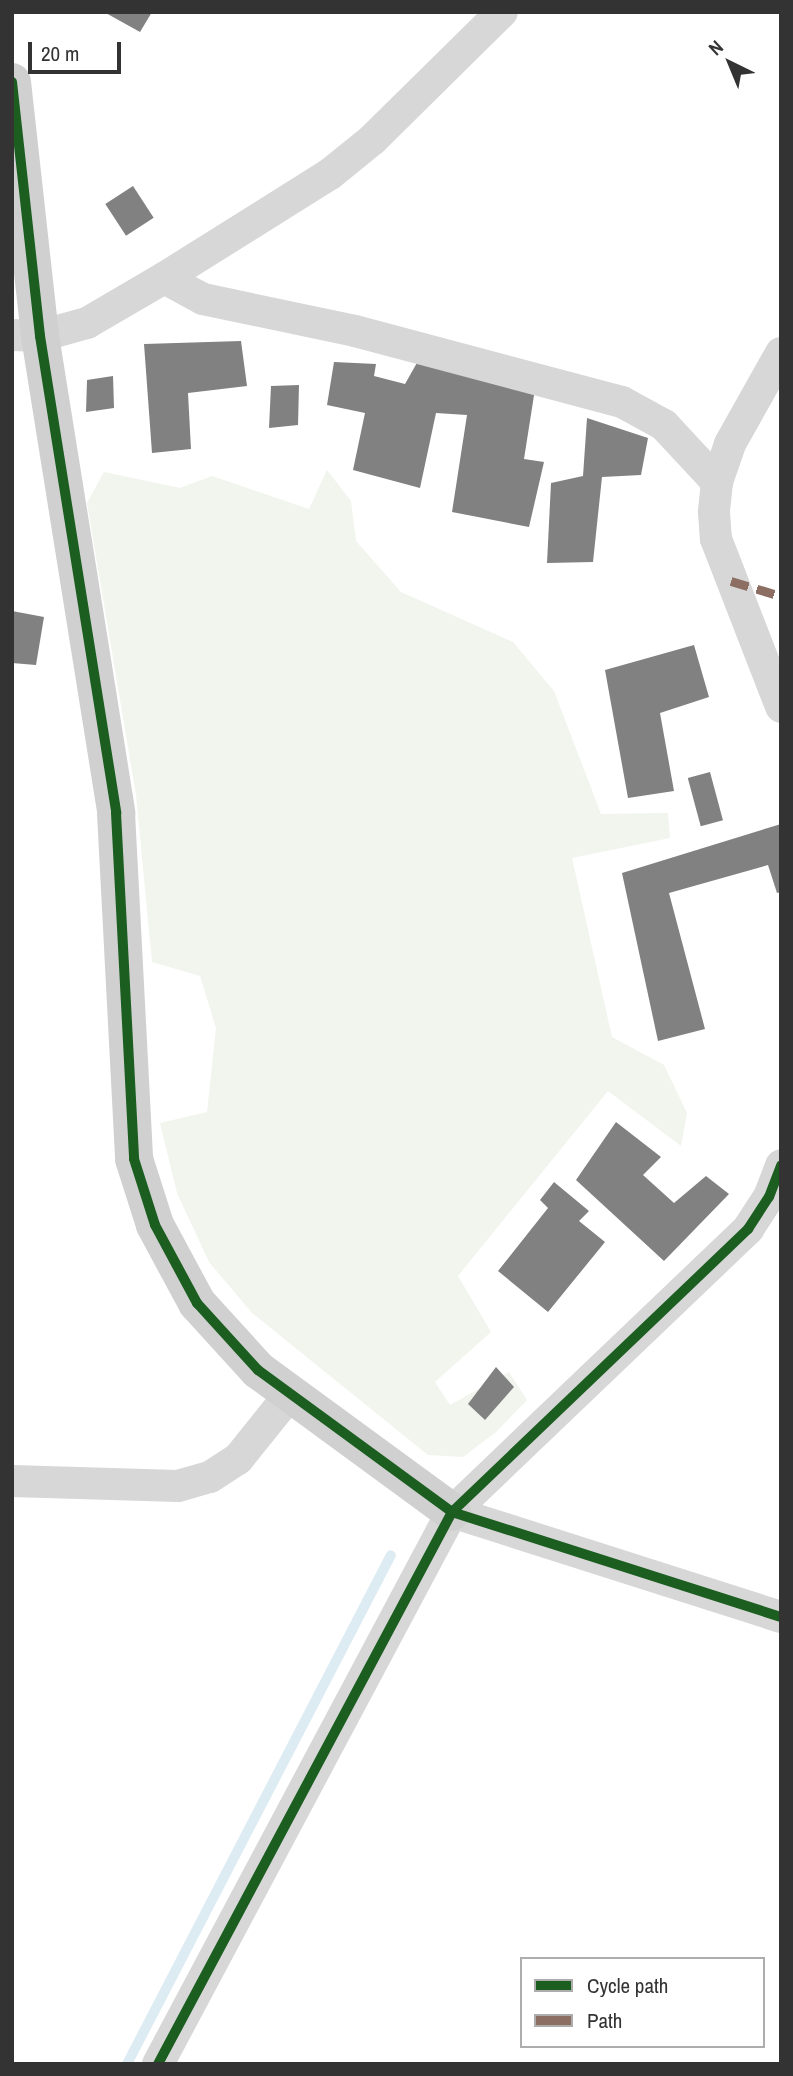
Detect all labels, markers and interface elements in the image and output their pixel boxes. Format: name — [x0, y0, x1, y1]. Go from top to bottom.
scale bar — [32, 28, 124, 72]
north arrow — [695, 28, 765, 98]
text: N — [703, 34, 729, 61]
text: 20 m — [41, 39, 79, 68]
legend — [520, 1957, 765, 2048]
text: Cycle path — [587, 1971, 668, 2000]
text: Path — [587, 2006, 622, 2035]

